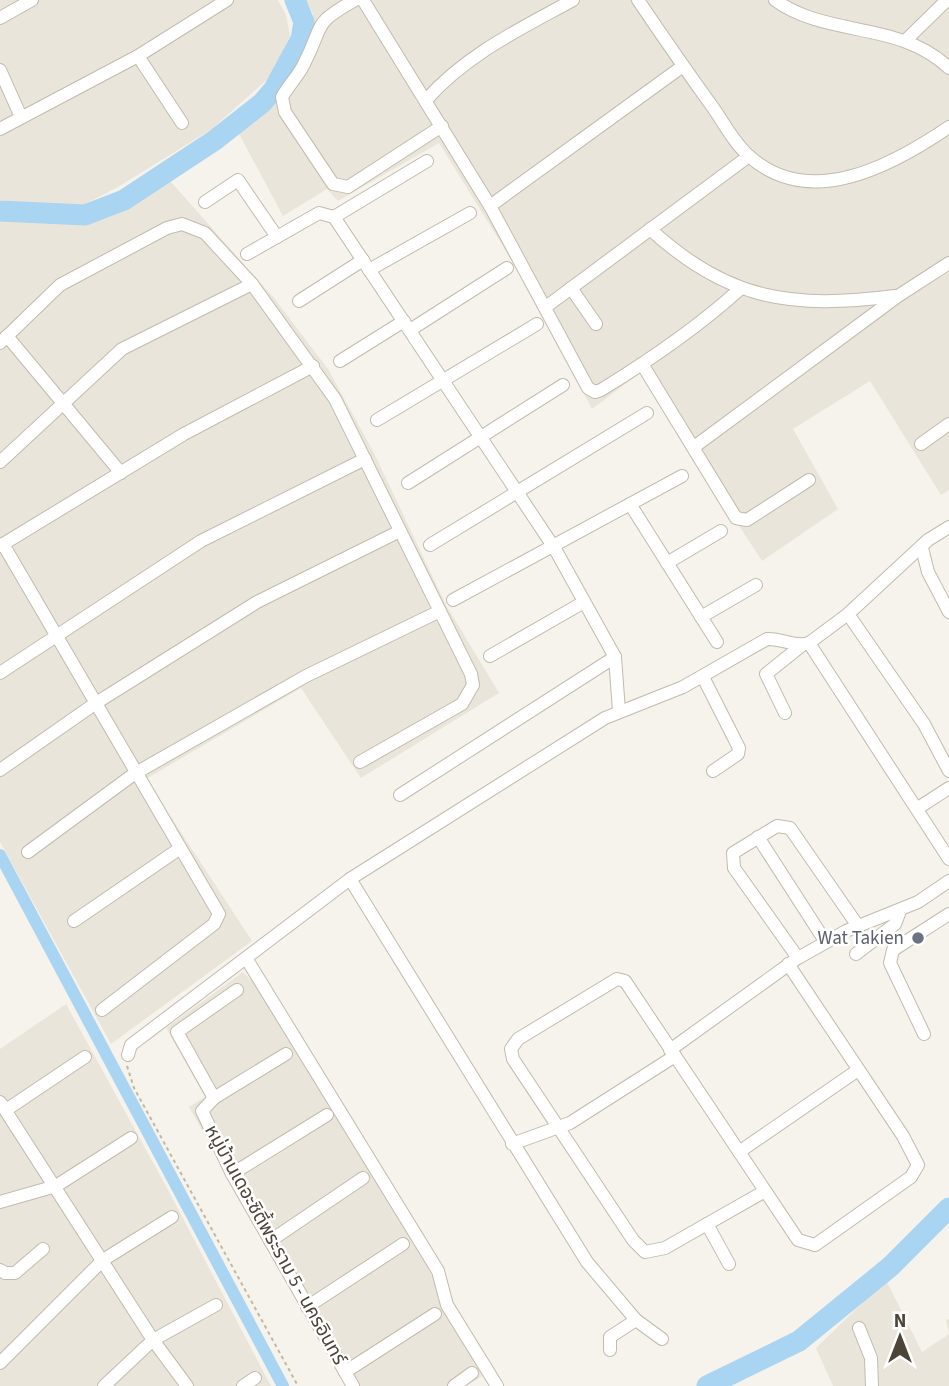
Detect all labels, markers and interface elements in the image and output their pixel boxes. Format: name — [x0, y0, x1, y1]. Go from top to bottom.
place label: Wat Takien — [818, 925, 904, 952]
marker: Wat Takien — [910, 930, 926, 946]
street label: หมู่บ้านเดอะซิตี้พระราม 5 - นครอินทร์ — [197, 1119, 354, 1371]
north arrow — [865, 1302, 935, 1372]
text: N — [894, 1308, 906, 1335]

